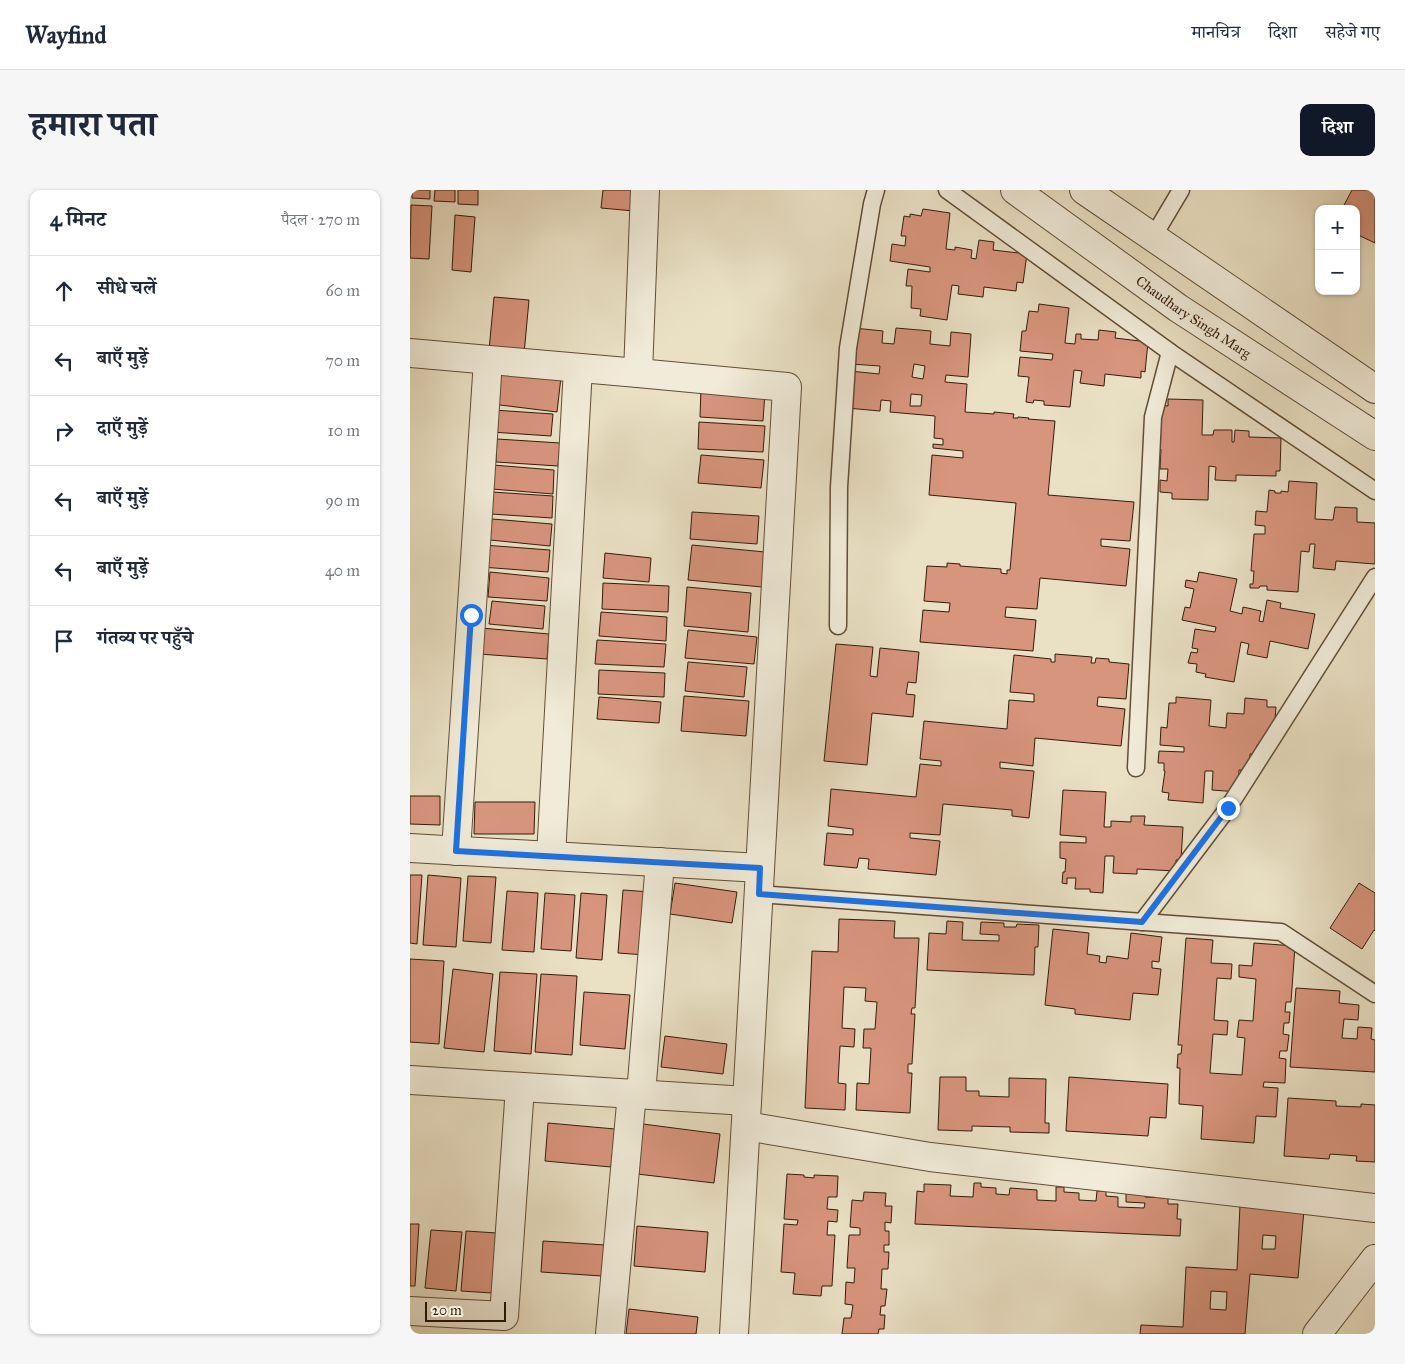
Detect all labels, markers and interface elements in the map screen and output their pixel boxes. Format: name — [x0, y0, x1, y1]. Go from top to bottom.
text: Wayfind — [25, 20, 107, 50]
text: मानचित्र — [1192, 21, 1240, 43]
text: दिशा — [1268, 21, 1297, 43]
text: सहेजे गए — [1325, 21, 1380, 43]
text: हमारा पता — [30, 103, 157, 146]
button: दिशा — [1300, 104, 1375, 156]
map controls — [1315, 205, 1360, 295]
button: + — [1315, 205, 1360, 250]
text: 4 मिनट — [50, 206, 106, 232]
text: पैदल · 270 m — [281, 210, 360, 229]
button: − — [1315, 250, 1360, 295]
street label: Chaudhary Singh Marg — [1133, 272, 1255, 362]
text: सीधे चलें — [97, 276, 156, 299]
icon: ahead — [50, 277, 78, 305]
text: 60 m — [326, 281, 360, 300]
text: बाएँ मुड़ें — [97, 346, 148, 369]
icon: left — [50, 347, 78, 375]
text: 70 m — [325, 351, 360, 370]
text: दाएँ मुड़ें — [97, 416, 148, 439]
icon: right — [50, 417, 78, 445]
text: 10 m — [328, 421, 360, 440]
text: बाएँ मुड़ें — [97, 486, 148, 509]
icon: left — [50, 487, 78, 515]
text: 90 m — [325, 491, 360, 510]
text: बाएँ मुड़ें — [97, 556, 148, 579]
icon: left — [50, 557, 78, 585]
text: 40 m — [325, 561, 360, 580]
route start — [460, 604, 483, 627]
text: गंतव्य पर पहुँचे — [97, 626, 193, 649]
icon: arrive — [50, 627, 78, 655]
route end — [1217, 797, 1240, 820]
scale bar — [425, 1299, 506, 1322]
text: 20 m — [432, 1302, 462, 1319]

